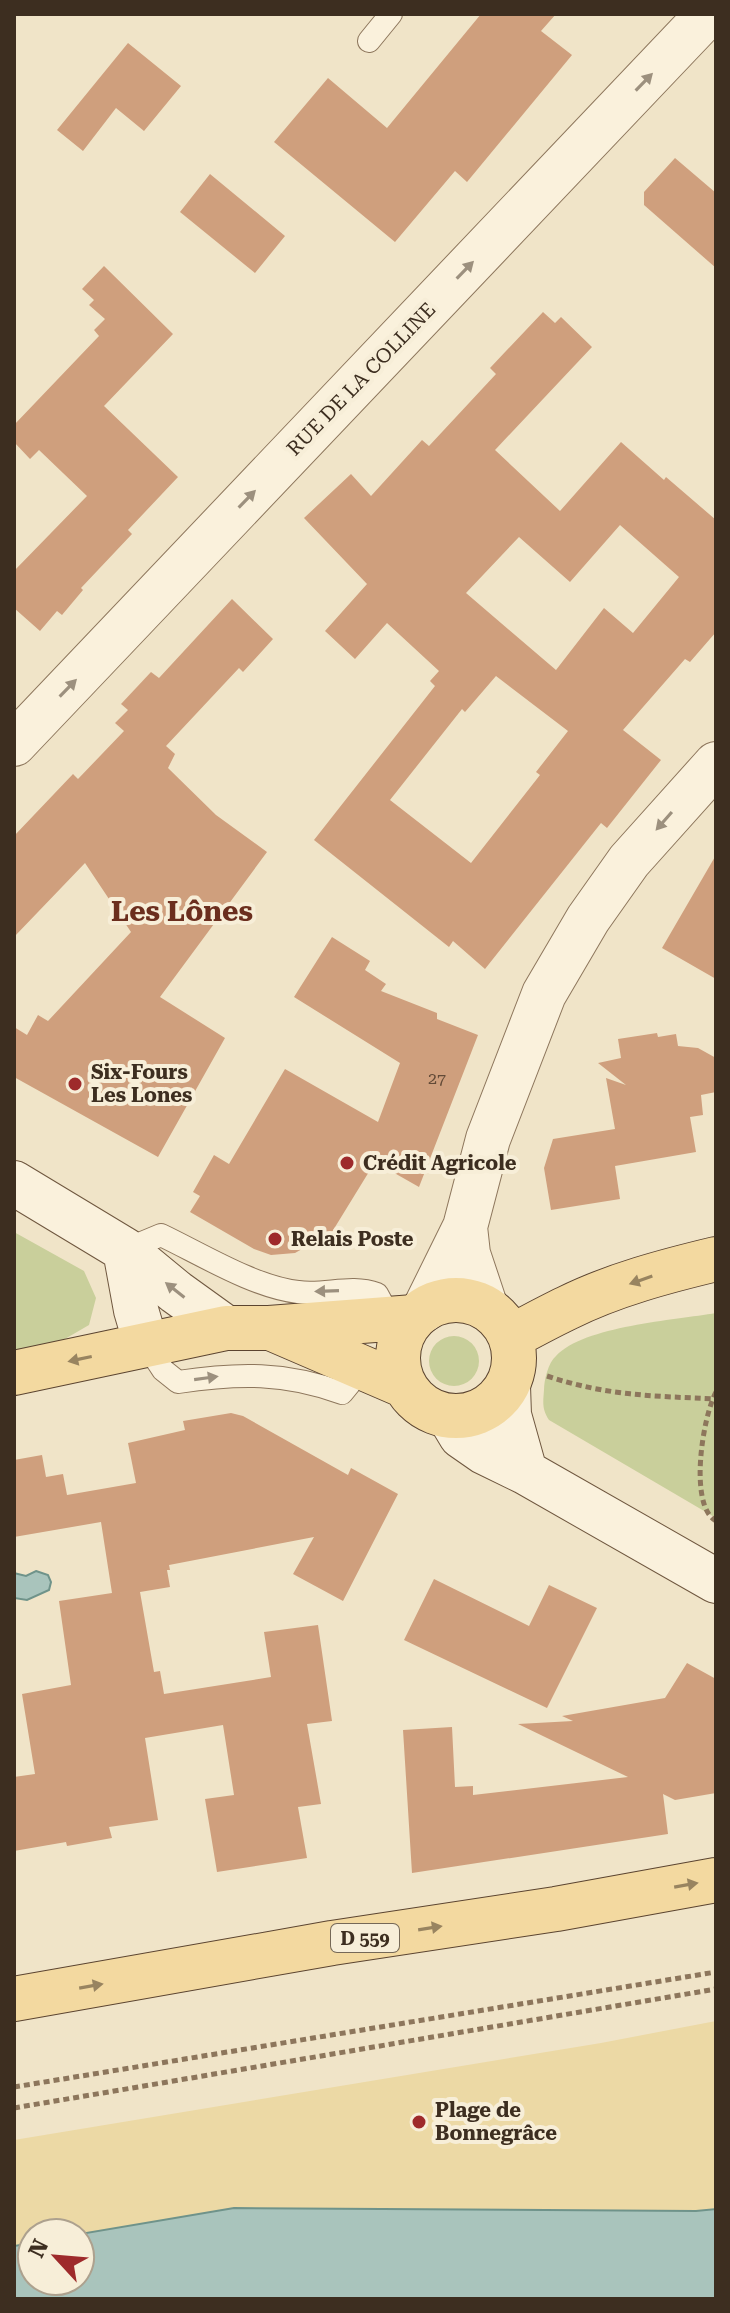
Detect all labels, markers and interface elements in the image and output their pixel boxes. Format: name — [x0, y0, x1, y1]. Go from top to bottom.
one-way arrow — [634, 73, 652, 92]
one-way arrow — [455, 261, 473, 280]
street label: RUE DE LA COLLINE — [282, 297, 440, 461]
one-way arrow — [237, 490, 255, 509]
one-way arrow — [58, 679, 76, 698]
one-way arrow — [655, 812, 673, 831]
district label: Les Lônes — [111, 895, 253, 928]
place label: Six-Fours Les Lones — [91, 1060, 192, 1107]
house number: 27 — [428, 1069, 446, 1088]
marker: Six-Fours Les Lones — [66, 1075, 84, 1093]
place label: Crédit Agricole — [363, 1151, 517, 1175]
marker: Crédit Agricole — [338, 1154, 356, 1172]
place label: Relais Poste — [291, 1227, 414, 1251]
marker: Relais Poste — [266, 1230, 284, 1248]
one-way arrow — [629, 1274, 653, 1286]
one-way arrow — [165, 1283, 185, 1299]
one-way arrow — [314, 1285, 339, 1298]
one-way arrow — [67, 1353, 92, 1366]
one-way arrow — [194, 1371, 219, 1384]
one-way arrow — [674, 1879, 699, 1891]
one-way arrow — [418, 1921, 443, 1934]
road number: D 559 — [331, 1924, 399, 1952]
one-way arrow — [79, 1979, 104, 1991]
place label: Plage de Bonnegrâce — [435, 2098, 557, 2145]
marker: Plage de Bonnegrâce — [410, 2113, 428, 2131]
north arrow — [16, 2217, 96, 2297]
text: N — [24, 2235, 53, 2262]

